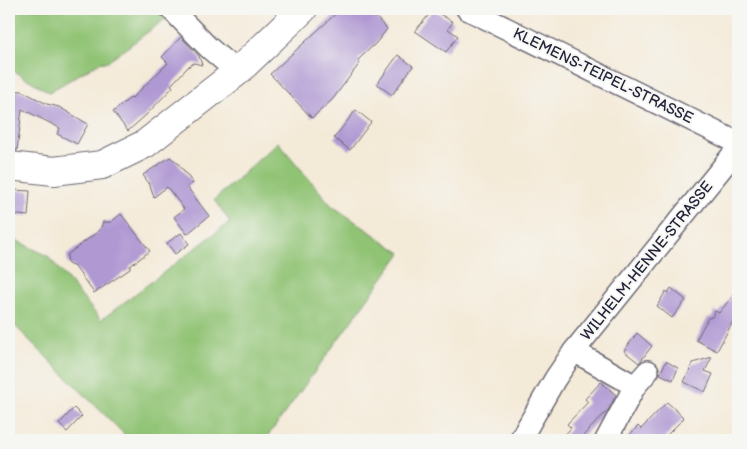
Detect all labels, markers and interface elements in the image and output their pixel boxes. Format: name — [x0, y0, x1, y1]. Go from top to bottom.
street label: KLEMENS-TEIPEL-STRASSE — [510, 24, 696, 128]
street label: WILHELM-HENNE-STRASSE — [577, 177, 717, 344]

